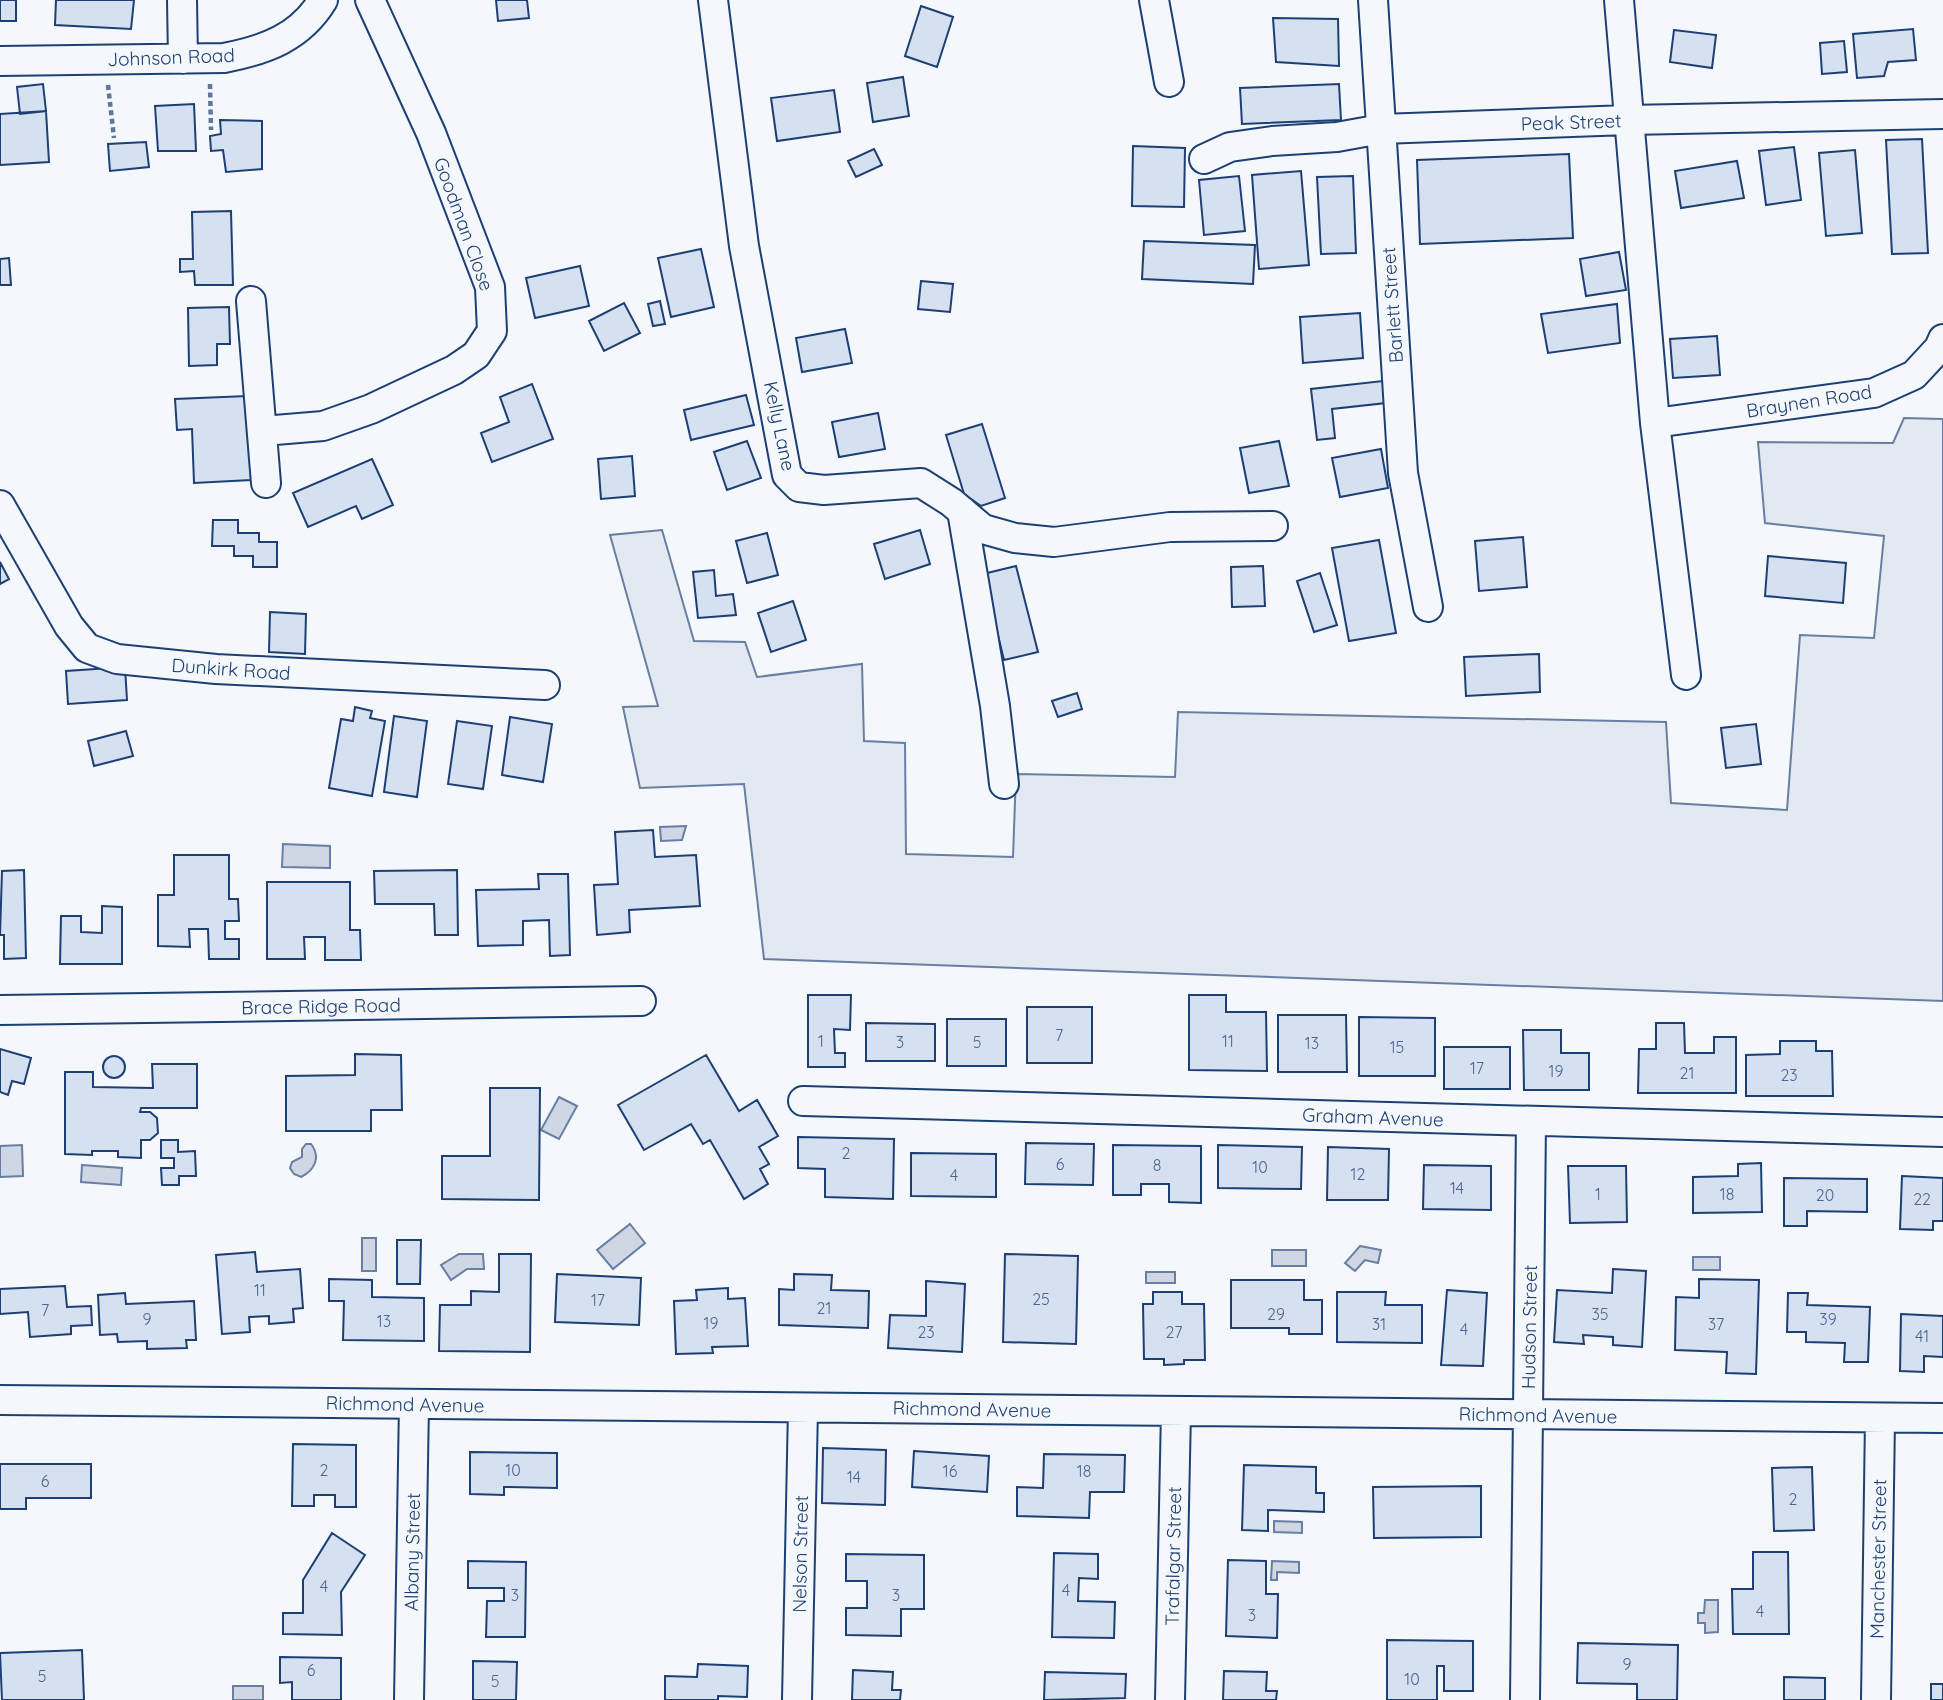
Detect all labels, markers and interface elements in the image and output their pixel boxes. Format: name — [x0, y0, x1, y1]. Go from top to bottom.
street label: Johnson Road — [107, 43, 235, 71]
street label: Peak Street — [1520, 108, 1622, 136]
street label: Goodman Close — [429, 154, 499, 294]
street label: Barlett Street — [1376, 246, 1408, 364]
street label: Kelly Lane — [759, 379, 801, 473]
street label: Braynen Road — [1745, 379, 1873, 423]
street label: Dunkirk Road — [171, 653, 291, 685]
street label: Brace Ridge Road — [241, 993, 401, 1019]
house number: 7 — [1055, 1025, 1063, 1045]
house number: 1 — [818, 1031, 824, 1051]
house number: 11 — [1222, 1031, 1234, 1051]
house number: 3 — [896, 1032, 904, 1052]
house number: 5 — [973, 1032, 981, 1052]
house number: 13 — [1305, 1033, 1319, 1053]
house number: 15 — [1390, 1037, 1404, 1057]
house number: 17 — [1470, 1058, 1484, 1078]
house number: 19 — [1549, 1061, 1563, 1081]
house number: 21 — [1680, 1063, 1694, 1083]
house number: 23 — [1780, 1065, 1798, 1085]
street label: Graham Avenue — [1302, 1103, 1444, 1131]
house number: 2 — [842, 1143, 851, 1163]
house number: 6 — [1056, 1154, 1065, 1174]
house number: 8 — [1153, 1155, 1161, 1175]
house number: 10 — [1252, 1157, 1268, 1177]
house number: 12 — [1351, 1164, 1366, 1184]
house number: 4 — [950, 1165, 958, 1185]
house number: 14 — [1450, 1178, 1464, 1198]
house number: 1 — [1595, 1184, 1601, 1204]
house number: 18 — [1720, 1184, 1734, 1204]
house number: 20 — [1816, 1185, 1834, 1205]
house number: 22 — [1913, 1189, 1931, 1209]
street label: Hudson Street — [1516, 1265, 1542, 1389]
house number: 11 — [254, 1280, 266, 1300]
house number: 25 — [1032, 1289, 1050, 1309]
house number: 17 — [591, 1290, 605, 1310]
house number: 21 — [817, 1298, 831, 1318]
house number: 7 — [41, 1300, 49, 1320]
house number: 29 — [1267, 1304, 1285, 1324]
house number: 35 — [1591, 1304, 1609, 1324]
house number: 9 — [143, 1309, 152, 1329]
house number: 39 — [1819, 1309, 1837, 1329]
house number: 13 — [377, 1311, 391, 1331]
house number: 19 — [704, 1313, 718, 1333]
house number: 31 — [1372, 1314, 1386, 1334]
house number: 37 — [1708, 1314, 1724, 1334]
house number: 4 — [1460, 1319, 1468, 1339]
house number: 23 — [917, 1322, 935, 1342]
house number: 27 — [1166, 1322, 1182, 1342]
house number: 41 — [1915, 1326, 1929, 1346]
street label: Richmond Avenue — [325, 1391, 485, 1417]
street label: Richmond Avenue — [892, 1396, 1052, 1422]
street label: Richmond Avenue — [1458, 1402, 1618, 1428]
house number: 2 — [320, 1460, 329, 1480]
house number: 10 — [505, 1460, 521, 1480]
house number: 16 — [943, 1461, 958, 1481]
house number: 18 — [1077, 1461, 1091, 1481]
house number: 14 — [847, 1467, 861, 1487]
house number: 6 — [41, 1471, 50, 1491]
street label: Manchester Street — [1865, 1479, 1891, 1639]
street label: Trafalgar Street — [1160, 1486, 1186, 1626]
house number: 2 — [1789, 1489, 1798, 1509]
street label: Albany Street — [399, 1493, 425, 1611]
street label: Nelson Street — [787, 1495, 813, 1613]
house number: 4 — [320, 1576, 328, 1596]
house number: 4 — [1062, 1580, 1070, 1600]
house number: 3 — [511, 1585, 519, 1605]
house number: 3 — [892, 1585, 900, 1605]
house number: 4 — [1756, 1601, 1764, 1621]
house number: 3 — [1248, 1605, 1256, 1625]
house number: 9 — [1623, 1654, 1632, 1674]
house number: 6 — [307, 1660, 316, 1680]
house number: 5 — [38, 1666, 46, 1686]
house number: 10 — [1404, 1669, 1420, 1689]
house number: 5 — [491, 1671, 499, 1691]

